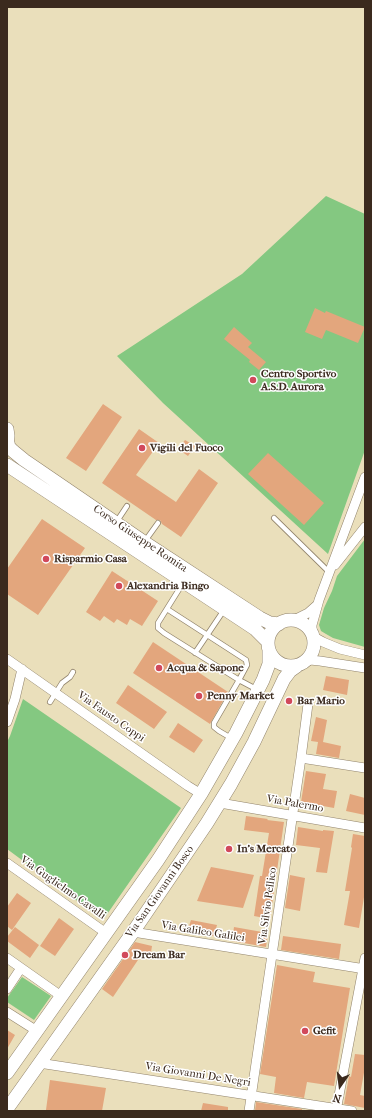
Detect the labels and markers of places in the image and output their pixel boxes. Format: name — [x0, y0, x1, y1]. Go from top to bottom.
place label: Centro Sportivo A.S.D. Aurora — [261, 367, 336, 393]
marker: Centro Sportivo A.S.D. Aurora — [248, 375, 258, 385]
place label: Vigili del Fuoco — [150, 441, 223, 455]
marker: Vigili del Fuoco — [137, 443, 147, 453]
place label: Risparmio Casa — [54, 552, 127, 566]
marker: Risparmio Casa — [41, 554, 51, 564]
place label: Alexandria Bingo — [127, 579, 209, 593]
marker: Alexandria Bingo — [114, 581, 124, 591]
place label: Acqua & Sapone — [167, 661, 244, 675]
marker: Acqua & Sapone — [154, 663, 164, 673]
place label: Penny Market — [207, 689, 274, 703]
marker: Penny Market — [194, 691, 204, 701]
place label: Bar Mario — [297, 694, 345, 708]
marker: Bar Mario — [284, 696, 294, 706]
place label: In's Mercato — [237, 842, 296, 856]
marker: In's Mercato — [224, 844, 234, 854]
place label: Dream Bar — [133, 948, 185, 962]
marker: Dream Bar — [120, 950, 130, 960]
place label: Gefit — [313, 1024, 336, 1038]
marker: Gefit — [300, 1026, 310, 1036]

